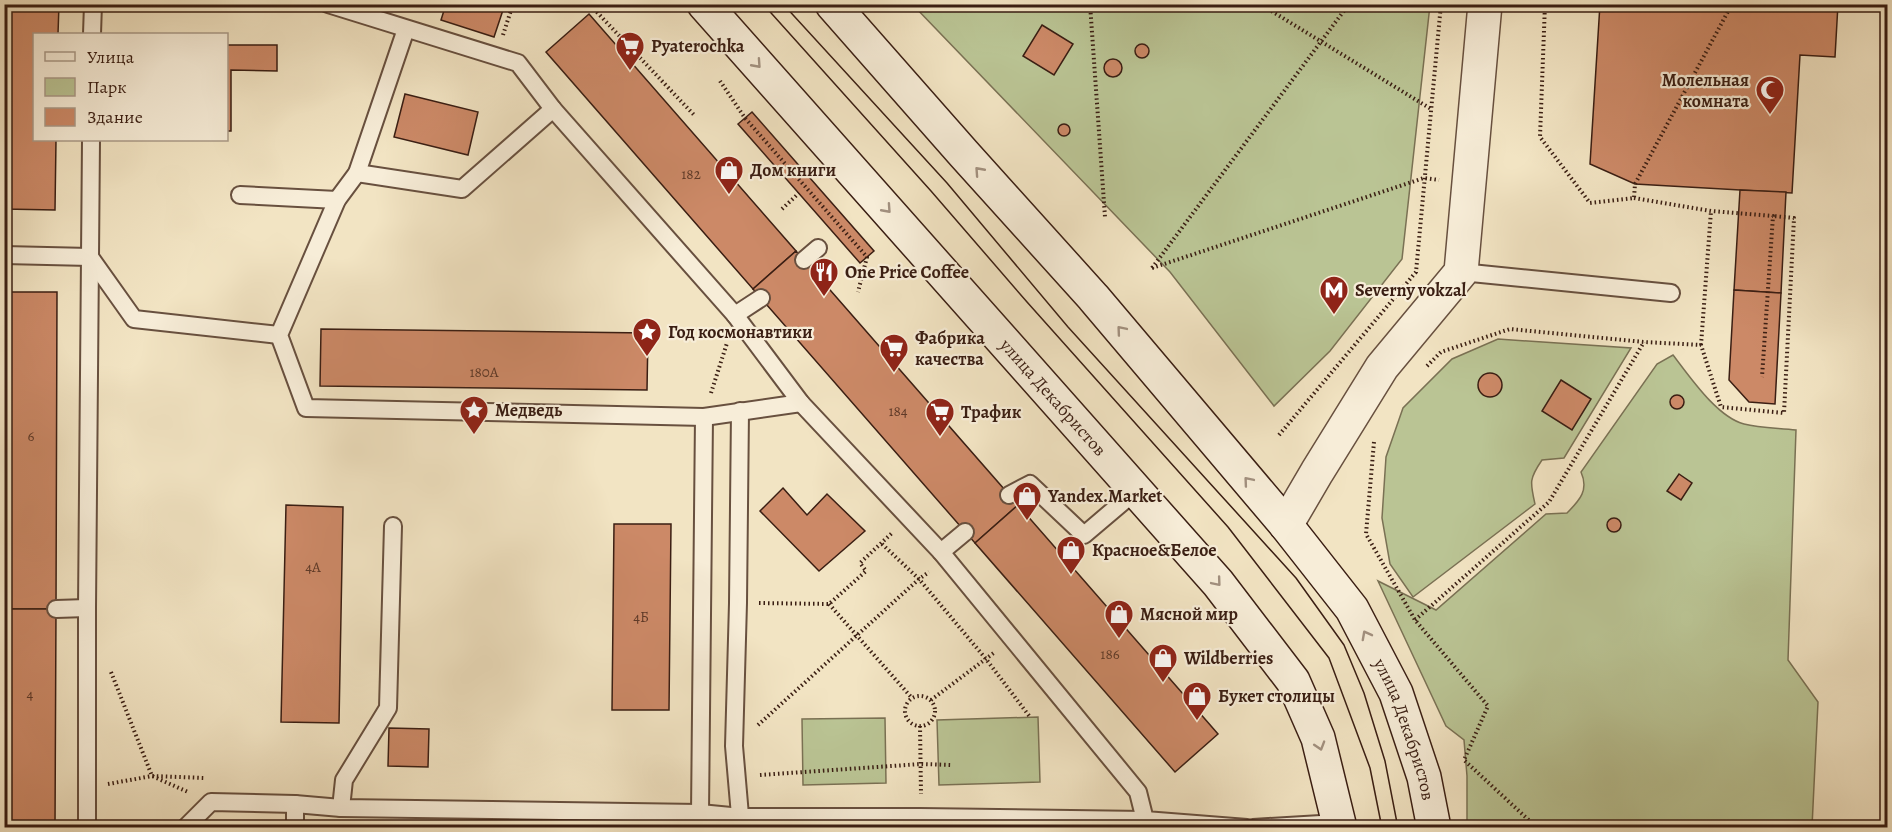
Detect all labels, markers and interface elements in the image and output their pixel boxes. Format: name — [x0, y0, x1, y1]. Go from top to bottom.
supermarket icon: Pyaterochka — [614, 30, 646, 72]
legend — [33, 33, 228, 141]
place label: Pyaterochka — [651, 34, 745, 58]
text: Улица — [87, 45, 135, 69]
one-way arrow — [750, 57, 761, 68]
place label: Молельная комната — [1662, 68, 1749, 113]
mosque icon: Молельная комната — [1754, 74, 1786, 116]
text: Парк — [87, 75, 127, 99]
text: Здание — [87, 105, 143, 129]
shop icon: Дом книги — [713, 154, 745, 196]
place label: Дом книги — [750, 158, 837, 182]
house number: 182 — [681, 164, 701, 184]
one-way arrow — [975, 167, 986, 178]
one-way arrow — [880, 203, 891, 213]
restaurant icon: One Price Coffee — [808, 256, 840, 298]
place label: One Price Coffee — [845, 260, 969, 284]
metro station icon: Severny vokzal — [1318, 274, 1350, 316]
place label: Severny vokzal — [1355, 278, 1467, 302]
place icon: Год космонавтики — [631, 316, 663, 358]
place label: Год космонавтики — [668, 320, 813, 344]
place label: Фабрика качества — [915, 326, 985, 371]
one-way arrow — [1117, 326, 1128, 337]
supermarket icon: Фабрика качества — [878, 332, 910, 374]
street label: улица Декабристов — [994, 333, 1112, 461]
house number: 180А — [469, 362, 499, 382]
place icon: Медведь — [458, 394, 490, 436]
supermarket icon: Трафик — [924, 396, 956, 438]
place label: Медведь — [495, 398, 563, 422]
place label: Трафик — [961, 400, 1022, 424]
house number: 184 — [888, 401, 908, 421]
house number: 6 — [28, 426, 35, 446]
one-way arrow — [1245, 477, 1256, 488]
shop icon: Yandex.Market — [1011, 480, 1043, 522]
place label: Yandex.Market — [1047, 484, 1162, 508]
shop icon: Красное&Белое — [1055, 534, 1087, 576]
place label: Красное&Белое — [1092, 538, 1217, 562]
house number: 4А — [305, 557, 321, 577]
one-way arrow — [1210, 575, 1221, 586]
shop icon: Мясной мир — [1103, 598, 1135, 640]
place label: Мясной мир — [1140, 602, 1238, 626]
house number: 4Б — [633, 607, 649, 627]
one-way arrow — [1362, 631, 1373, 641]
shop icon: Wildberries — [1147, 642, 1179, 684]
house number: 186 — [1100, 644, 1120, 664]
place label: Wildberries — [1183, 646, 1273, 670]
street label: улица Декабристов — [1367, 653, 1440, 802]
shop icon: Букет столицы — [1181, 680, 1213, 722]
house number: 4 — [27, 684, 34, 704]
place label: Букет столицы — [1218, 684, 1335, 708]
one-way arrow — [1313, 740, 1325, 751]

